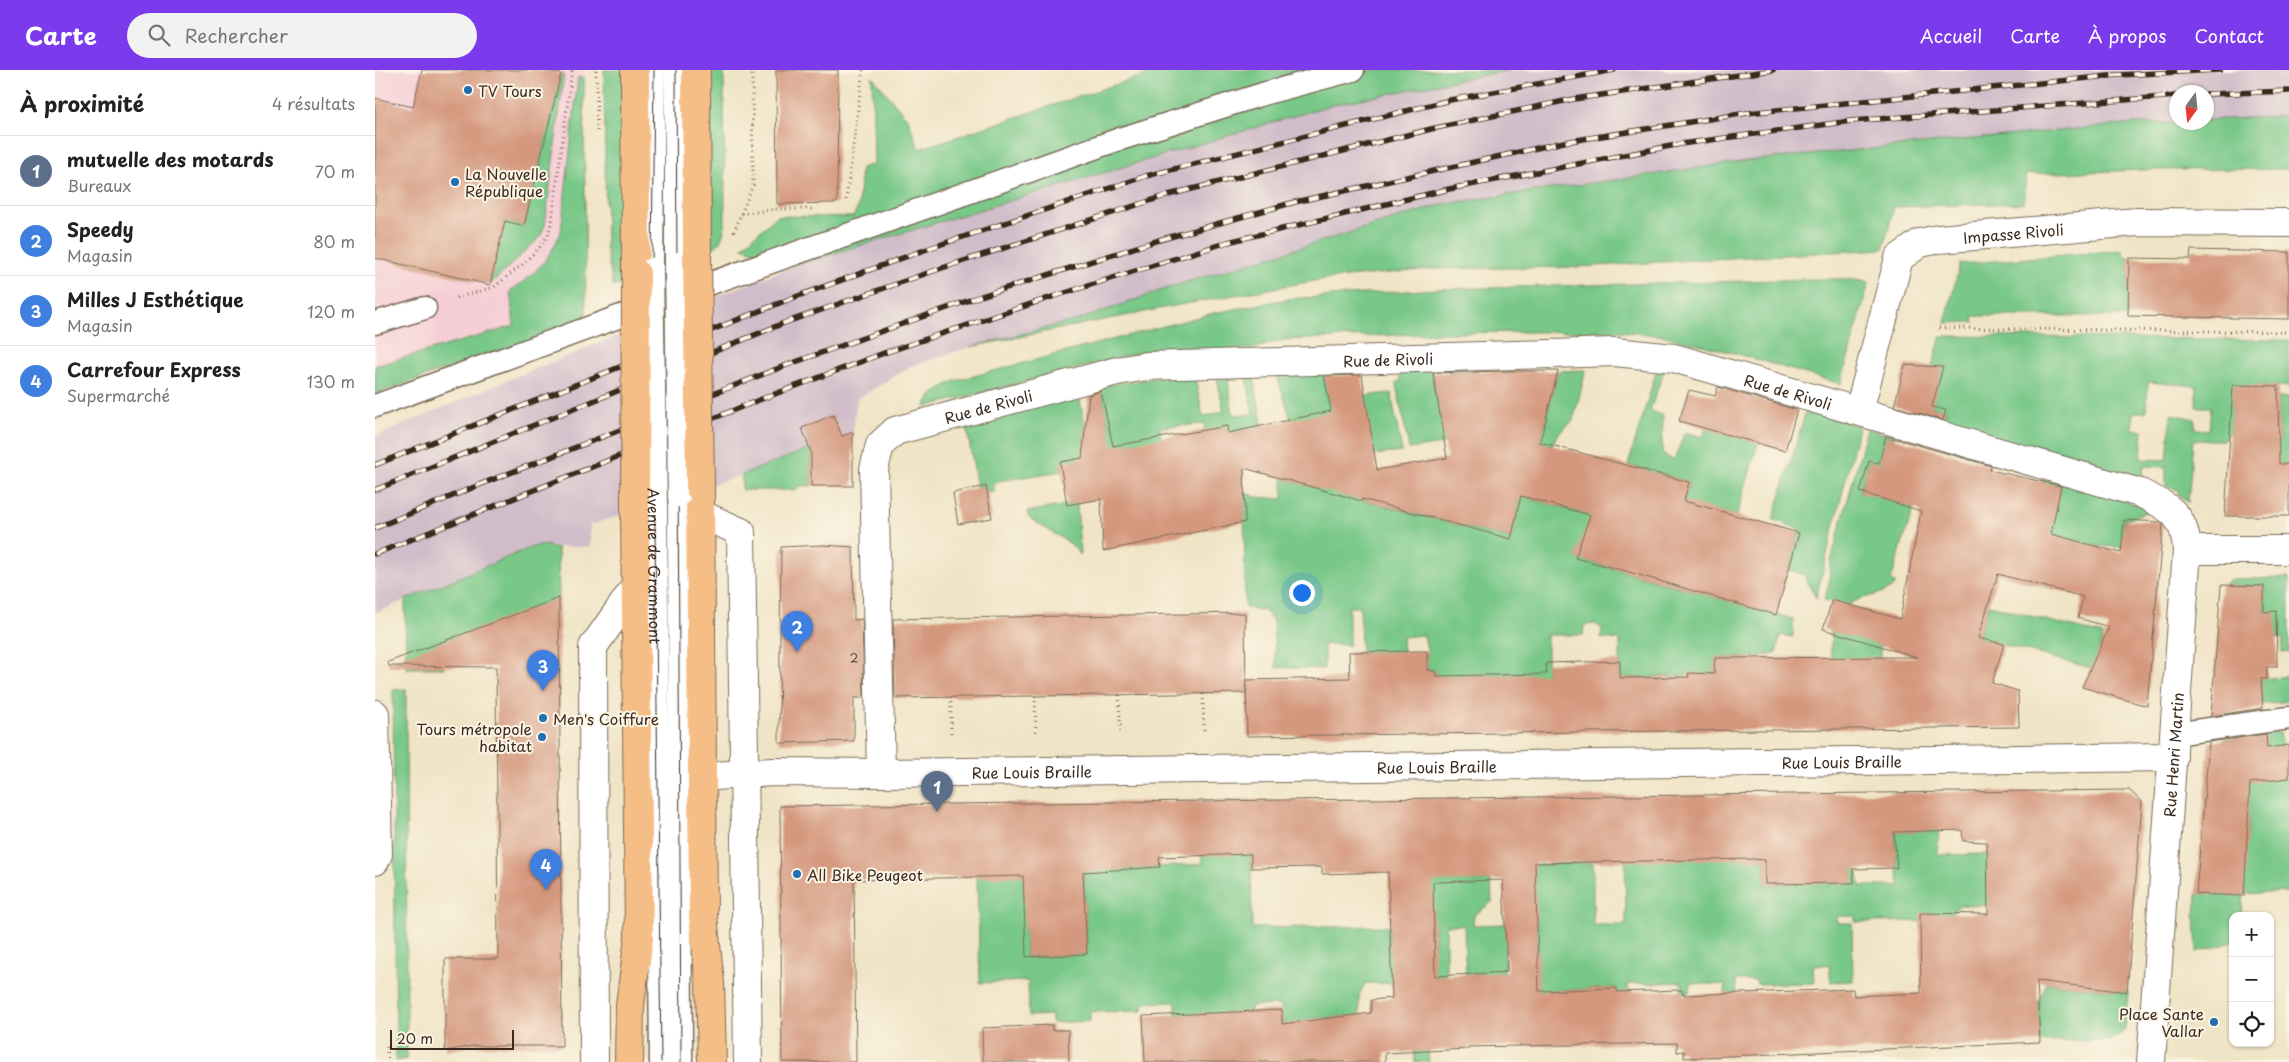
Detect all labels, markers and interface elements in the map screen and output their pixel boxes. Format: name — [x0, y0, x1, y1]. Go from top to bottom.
search box — [127, 13, 477, 58]
text: Carte — [25, 17, 97, 53]
icon: search — [145, 21, 173, 49]
text: Rechercher — [185, 21, 288, 49]
text: Accueil — [1920, 22, 1982, 49]
text: Carte — [2010, 22, 2060, 49]
text: À propos — [2088, 22, 2166, 49]
text: Contact — [2194, 22, 2264, 49]
place label: TV Tours — [478, 79, 542, 102]
marker: TV Tours — [462, 84, 474, 96]
north arrow — [2169, 85, 2214, 130]
text: À proximité — [20, 87, 144, 119]
text: 4 résultats — [272, 91, 355, 115]
text: mutuelle des motards — [67, 145, 273, 173]
text: 1 — [32, 159, 40, 183]
text: 70 m — [315, 159, 355, 183]
place label: La Nouvelle République — [465, 162, 547, 202]
text: Bureaux — [67, 173, 131, 197]
marker: La Nouvelle République — [449, 176, 461, 188]
text: Speedy — [67, 215, 134, 243]
street label: Impasse Rivoli — [1962, 217, 2065, 248]
text: 2 — [30, 229, 42, 253]
text: 80 m — [313, 229, 355, 253]
text: Magasin — [67, 243, 133, 267]
text: Milles J Esthétique — [67, 285, 244, 313]
text: 3 — [31, 299, 41, 323]
text: 120 m — [308, 299, 355, 323]
text: Magasin — [67, 313, 133, 337]
street label: Rue de Rivoli — [1343, 346, 1434, 372]
text: Carrefour Express — [67, 355, 241, 383]
street label: Rue de Rivoli — [1742, 367, 1835, 415]
text: 4 — [31, 369, 41, 393]
text: 130 m — [307, 369, 355, 393]
text: Supermarché — [67, 383, 170, 407]
street label: Rue de Rivoli — [942, 383, 1035, 429]
street label: Avenue de Grammont — [643, 488, 668, 644]
your location — [1289, 580, 1315, 606]
pin: 2 — [781, 611, 813, 652]
house number: 2 — [850, 649, 858, 667]
pin: 3 — [527, 650, 559, 691]
street label: Rue Henri Martin — [2157, 692, 2188, 818]
place label: Men's Coiffure — [553, 707, 659, 730]
marker: Men's Coiffure — [537, 712, 549, 724]
place label: Tours métropole habitat — [416, 717, 532, 757]
marker: Tours métropole habitat — [536, 731, 548, 743]
street label: Rue Louis Braille — [1781, 749, 1902, 773]
street label: Rue Louis Braille — [1377, 754, 1497, 778]
street label: Rue Louis Braille — [972, 759, 1092, 783]
pin: 1 — [921, 771, 953, 812]
pin: 4 — [530, 849, 562, 890]
place label: All Bike Peugeot — [807, 863, 923, 886]
marker: All Bike Peugeot — [791, 868, 803, 880]
map controls — [2229, 912, 2274, 1047]
button: + — [2229, 912, 2274, 957]
button: − — [2229, 957, 2274, 1002]
place label: Place Sante Vallar — [2119, 1002, 2204, 1042]
button: locate — [2229, 1002, 2274, 1047]
marker: Place Sante Vallar — [2208, 1016, 2220, 1028]
scale bar — [390, 1027, 514, 1050]
text: 20 m — [397, 1028, 433, 1049]

